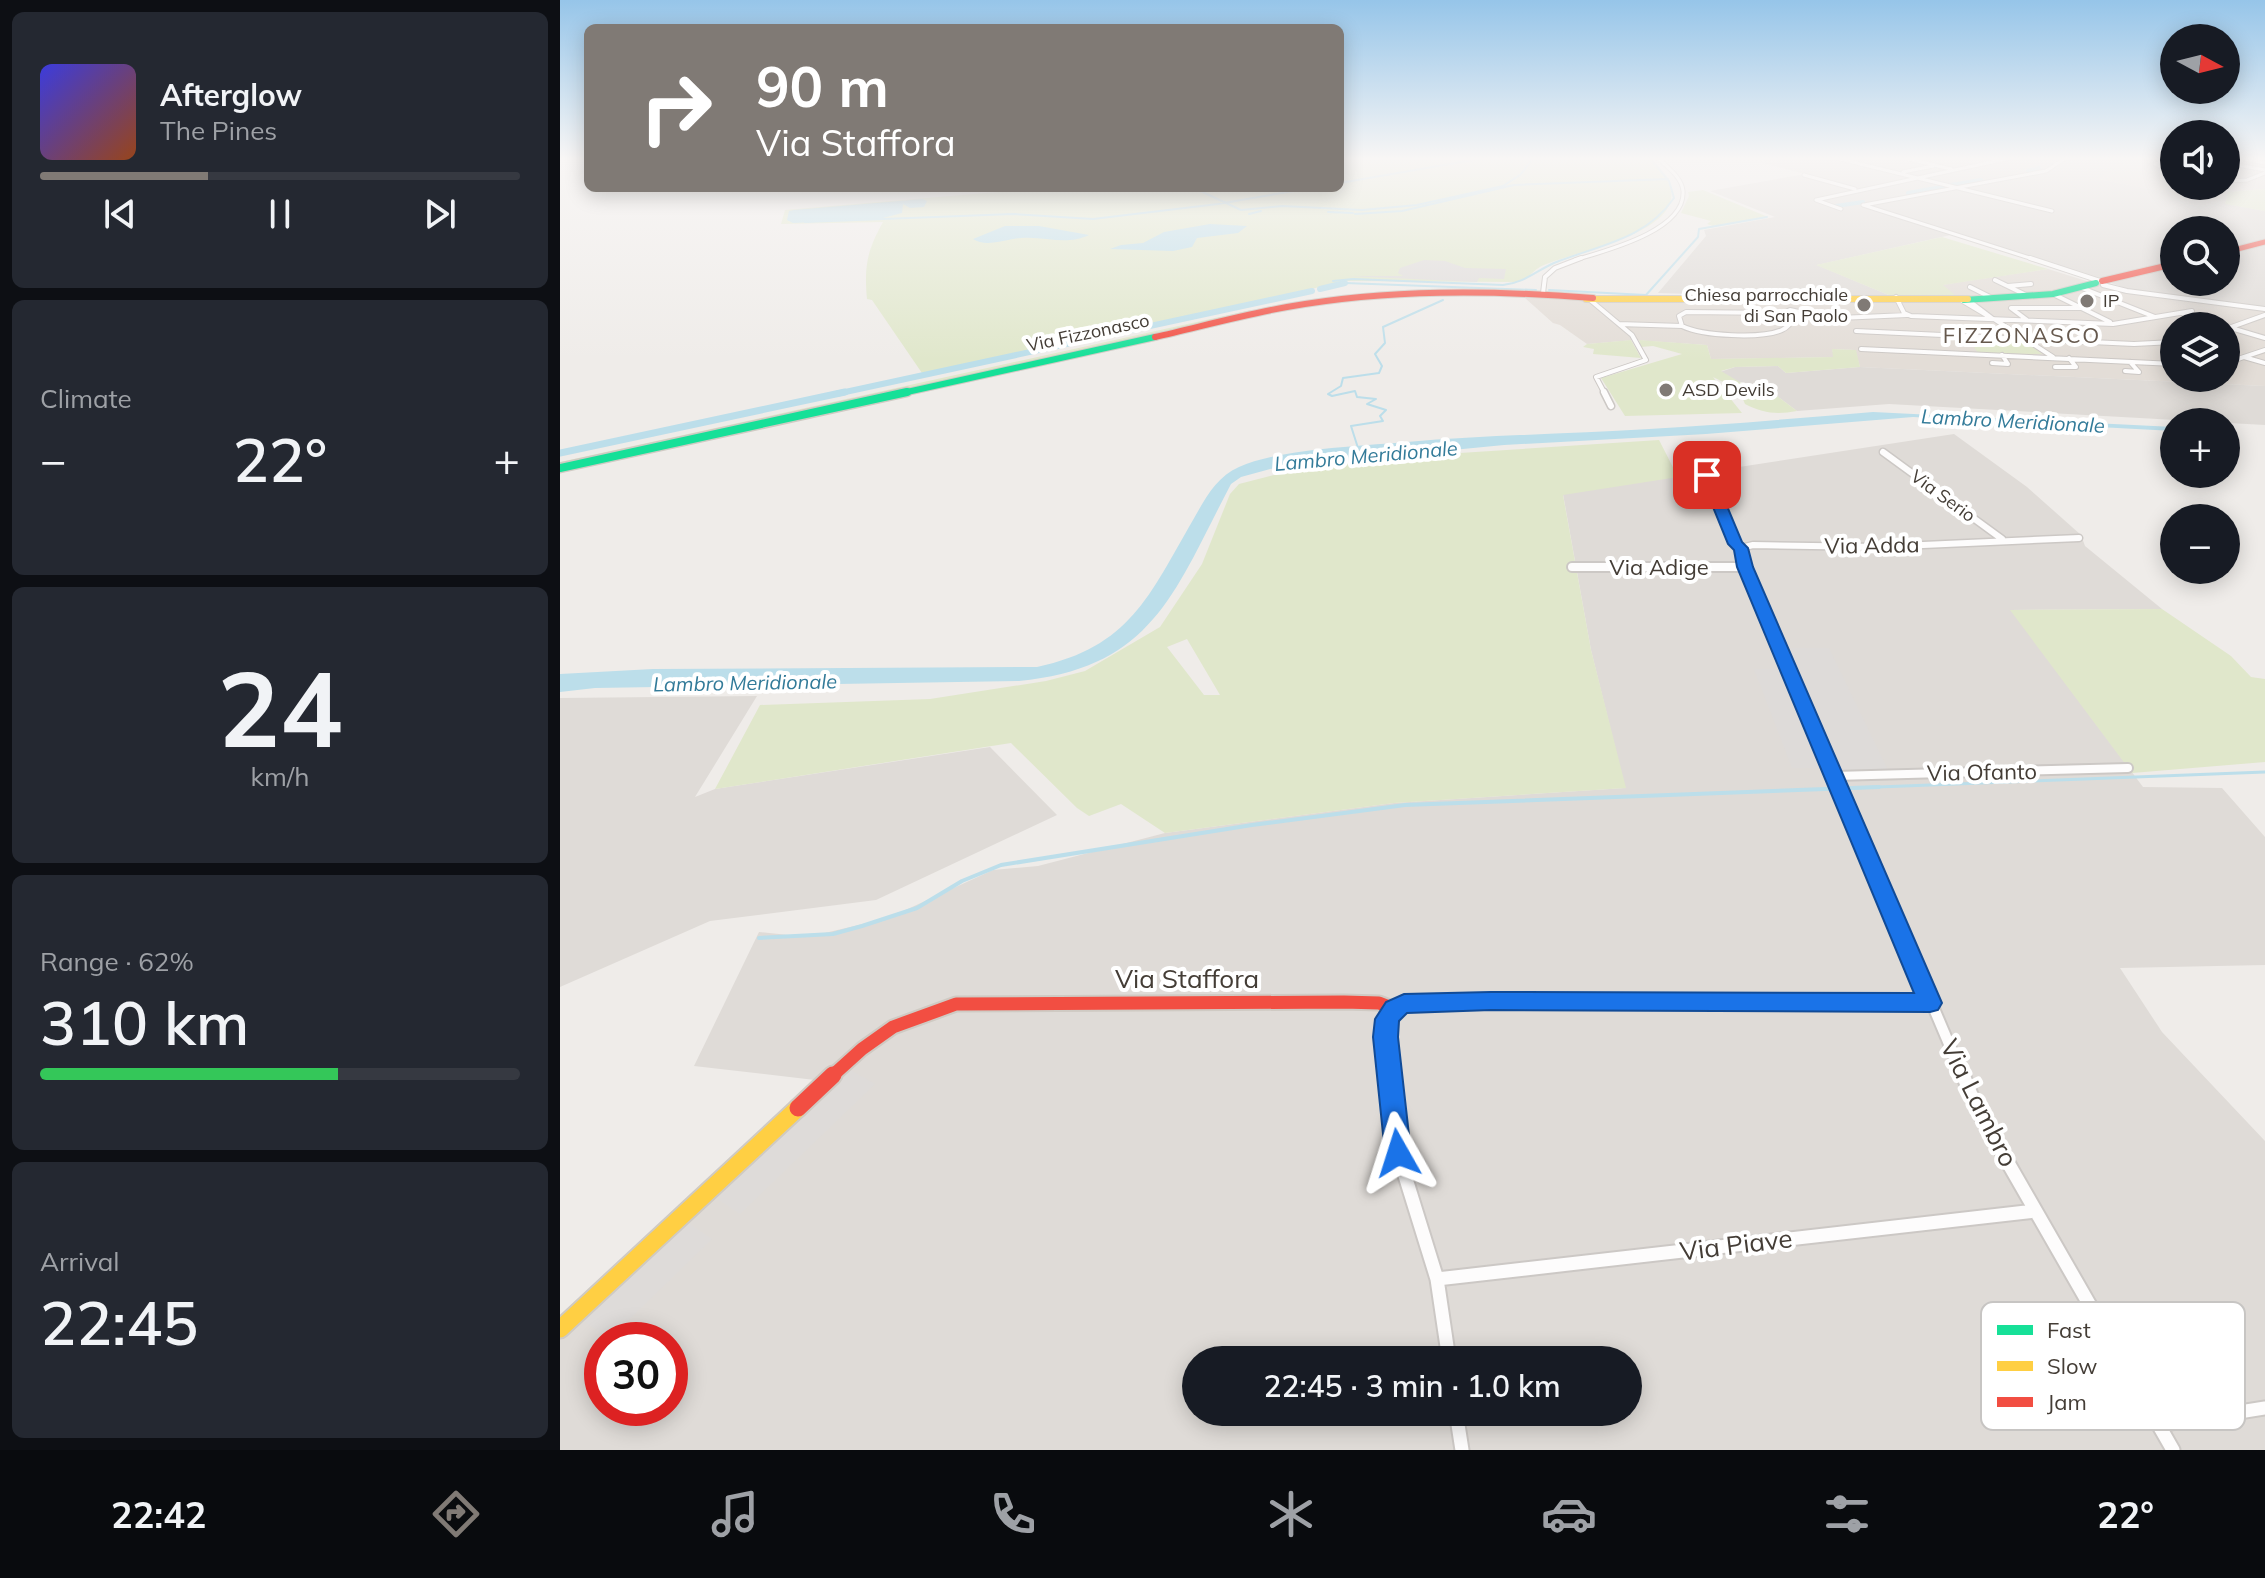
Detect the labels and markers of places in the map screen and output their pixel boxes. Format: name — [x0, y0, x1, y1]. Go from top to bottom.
place label: Chiesa parrocchiale di San Paolo — [1684, 283, 1848, 327]
place label: IP — [2103, 289, 2119, 312]
marker: IP — [2078, 292, 2096, 310]
marker: Chiesa parrocchiale di San Paolo — [1855, 296, 1873, 314]
place label: ASD Devils — [1682, 378, 1775, 401]
marker: ASD Devils — [1657, 381, 1675, 399]
pin — [1673, 441, 1741, 509]

